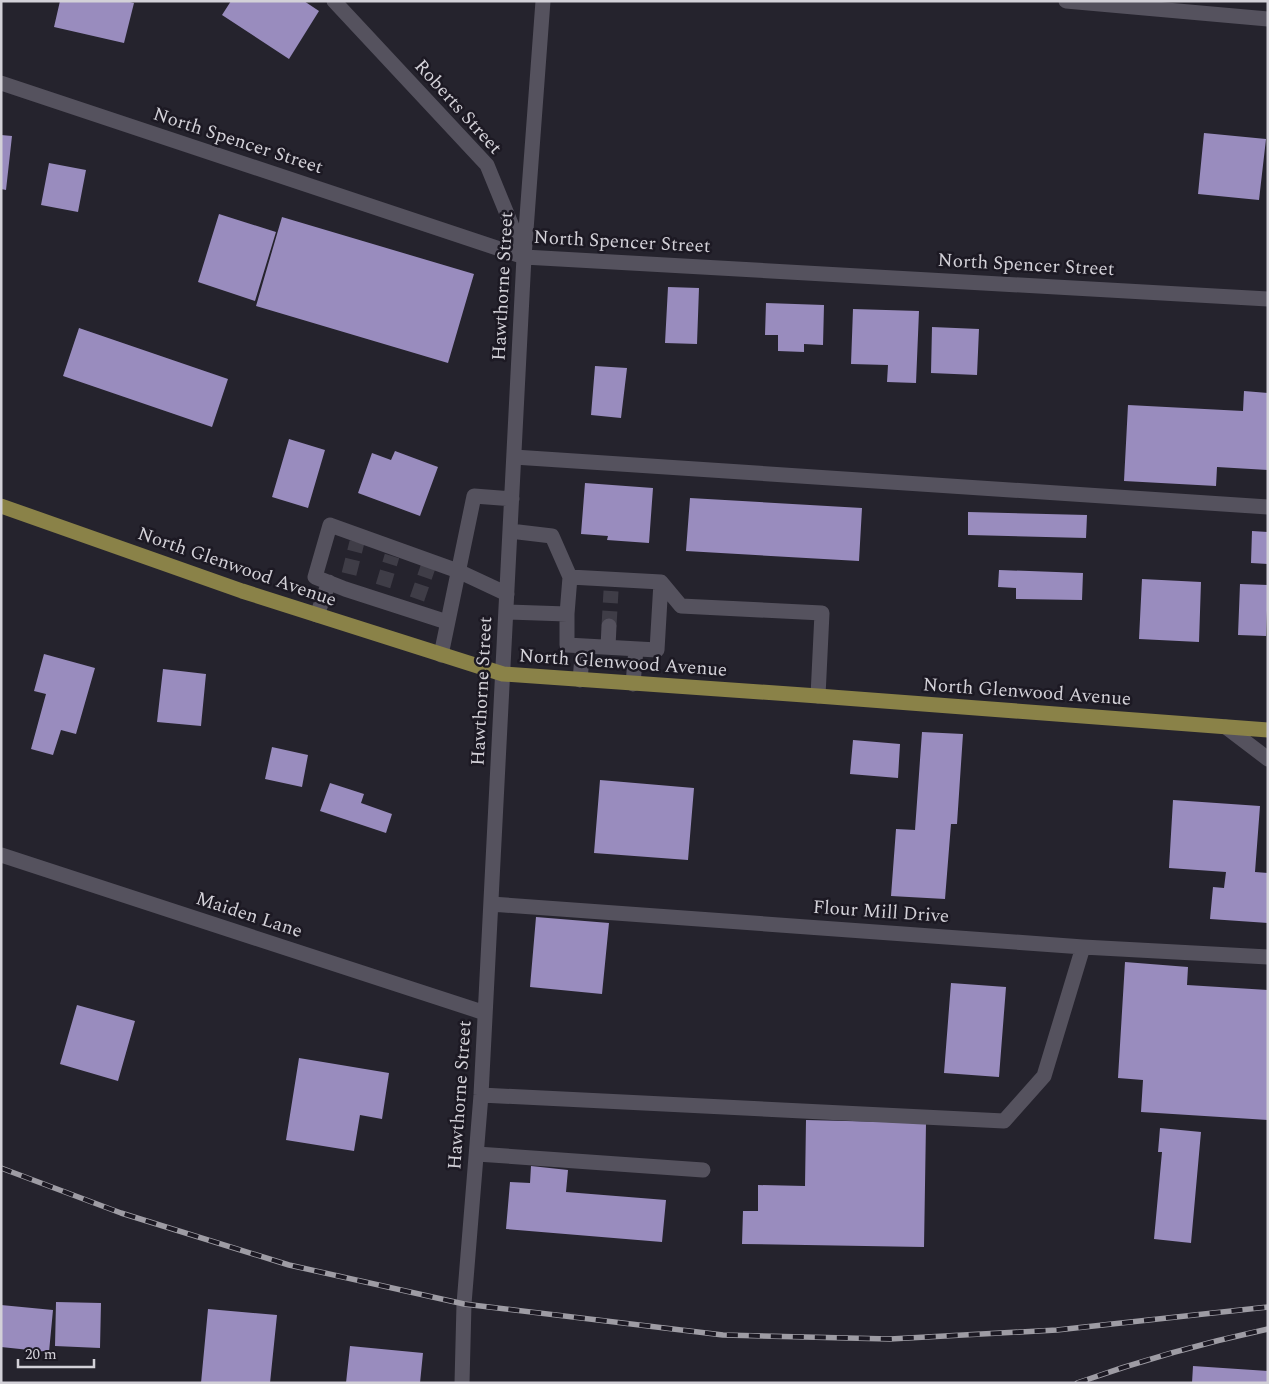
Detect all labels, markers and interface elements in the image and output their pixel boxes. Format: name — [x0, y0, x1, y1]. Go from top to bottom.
street label: Roberts Street — [407, 53, 509, 161]
street label: North Spencer Street — [149, 100, 327, 182]
street label: Hawthorne Street — [485, 210, 521, 361]
street label: North Spencer Street — [533, 223, 711, 261]
street label: North Spencer Street — [937, 246, 1115, 284]
street label: North Glenwood Avenue — [134, 519, 340, 615]
street label: Hawthorne Street — [464, 615, 500, 766]
street label: North Glenwood Avenue — [518, 641, 728, 685]
street label: North Glenwood Avenue — [922, 670, 1132, 714]
street label: Maiden Lane — [192, 884, 306, 946]
street label: Flour Mill Drive — [812, 893, 950, 931]
street label: Hawthorne Street — [440, 1019, 480, 1171]
scale bar — [18, 1336, 94, 1368]
text: 20 m — [25, 1343, 57, 1366]

